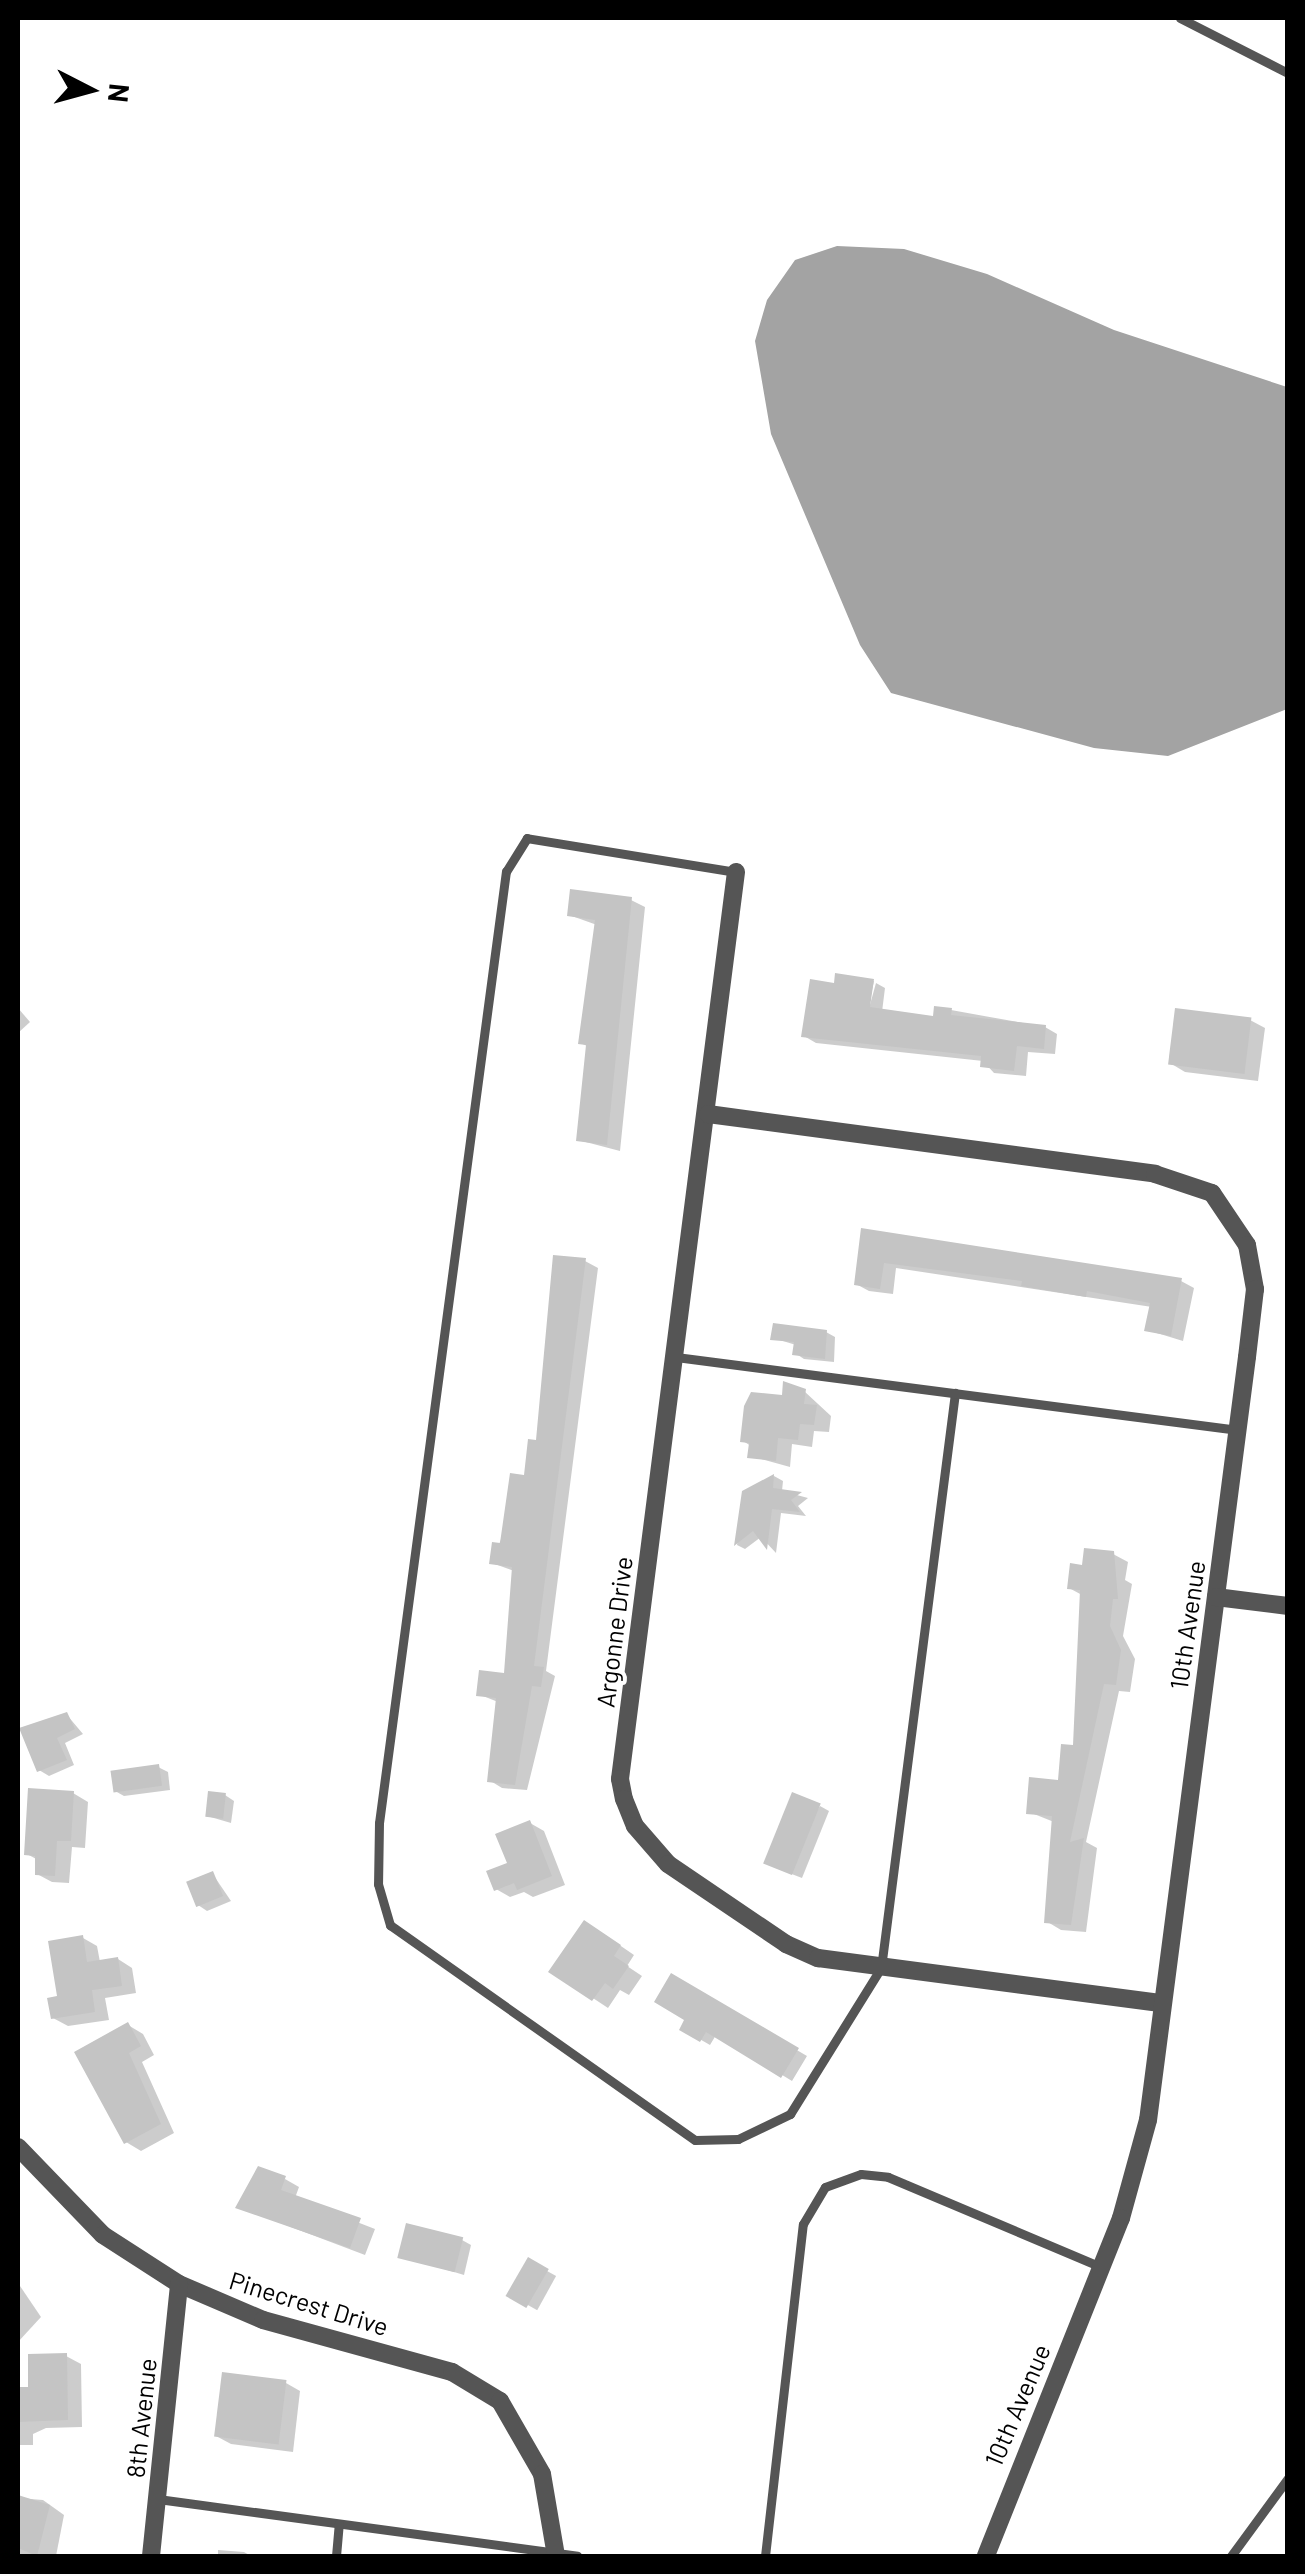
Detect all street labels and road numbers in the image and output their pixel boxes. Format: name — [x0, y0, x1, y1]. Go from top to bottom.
street label: Argonne Drive — [590, 1555, 638, 1709]
street label: 10th Avenue — [1163, 1559, 1211, 1691]
street label: Pinecrest Drive — [226, 2265, 392, 2341]
street label: 10th Avenue — [978, 2339, 1056, 2471]
street label: 8th Avenue — [120, 2357, 162, 2479]

